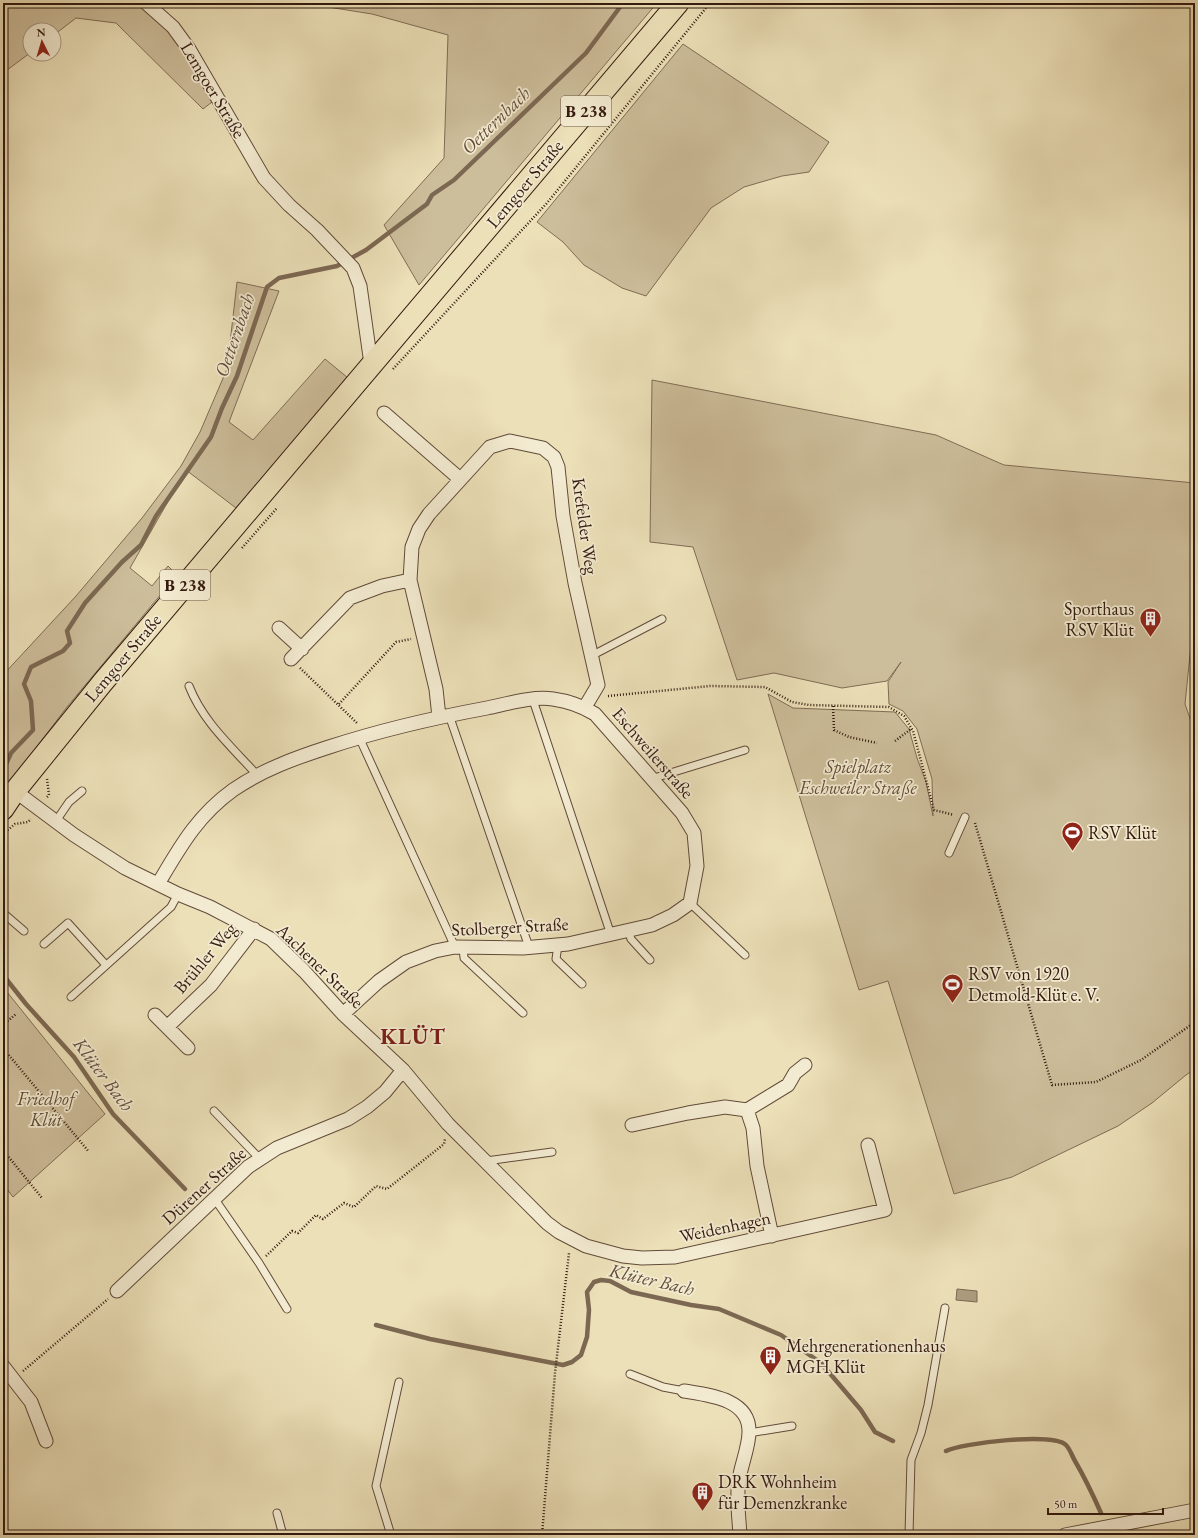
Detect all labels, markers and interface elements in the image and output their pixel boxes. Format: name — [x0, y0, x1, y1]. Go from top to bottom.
north arrow — [22, 22, 62, 62]
text: N — [36, 25, 46, 39]
street label: Lemgoer Straße — [176, 37, 251, 142]
water label: Oetternbach — [455, 81, 535, 159]
road number: B 238 — [561, 96, 611, 126]
street label: Lemgoer Straße — [481, 135, 568, 233]
water label: Oetternbach — [209, 290, 260, 380]
street label: Krefelder Weg — [567, 476, 604, 576]
road number: B 238 — [160, 570, 210, 600]
place label: Sporthaus RSV Klüt — [1064, 597, 1134, 641]
building icon: Sporthaus RSV Klüt — [1137, 606, 1163, 639]
street label: Lemgoer Straße — [79, 609, 166, 707]
street label: Eschweilerstraße — [607, 702, 699, 803]
park label: Spielplatz Eschweiler Straße — [798, 755, 918, 800]
sports icon: RSV Klüt — [1060, 820, 1086, 853]
place label: RSV Klüt — [1088, 821, 1157, 844]
street label: Stolberger Straße — [451, 912, 569, 941]
street label: Brühler Weg — [168, 917, 241, 998]
street label: Aachener Straße — [271, 918, 369, 1013]
place label: RSV von 1920 Detmold-Klüt e. V. — [968, 962, 1100, 1006]
sports icon: RSV von 1920 Detmold-Klüt e. V. — [940, 971, 966, 1004]
district label: KLÜT — [380, 1022, 446, 1051]
water label: Klüter Bach — [67, 1031, 140, 1116]
park label: Friedhof Klüt — [16, 1087, 79, 1131]
street label: Dürener Straße — [157, 1142, 251, 1229]
street label: Weidenhagen — [677, 1206, 773, 1247]
water label: Klüter Bach — [606, 1257, 697, 1301]
place label: Mehrgenerationenhaus MGH Klüt — [786, 1334, 946, 1378]
building icon: Mehrgenerationenhaus MGH Klüt — [758, 1343, 784, 1376]
place label: DRK Wohnheim für Demenzkranke — [718, 1470, 847, 1514]
building icon: DRK Wohnheim für Demenzkranke — [689, 1479, 715, 1512]
scale bar — [1048, 1490, 1163, 1516]
text: 50 m — [1054, 1496, 1078, 1512]

